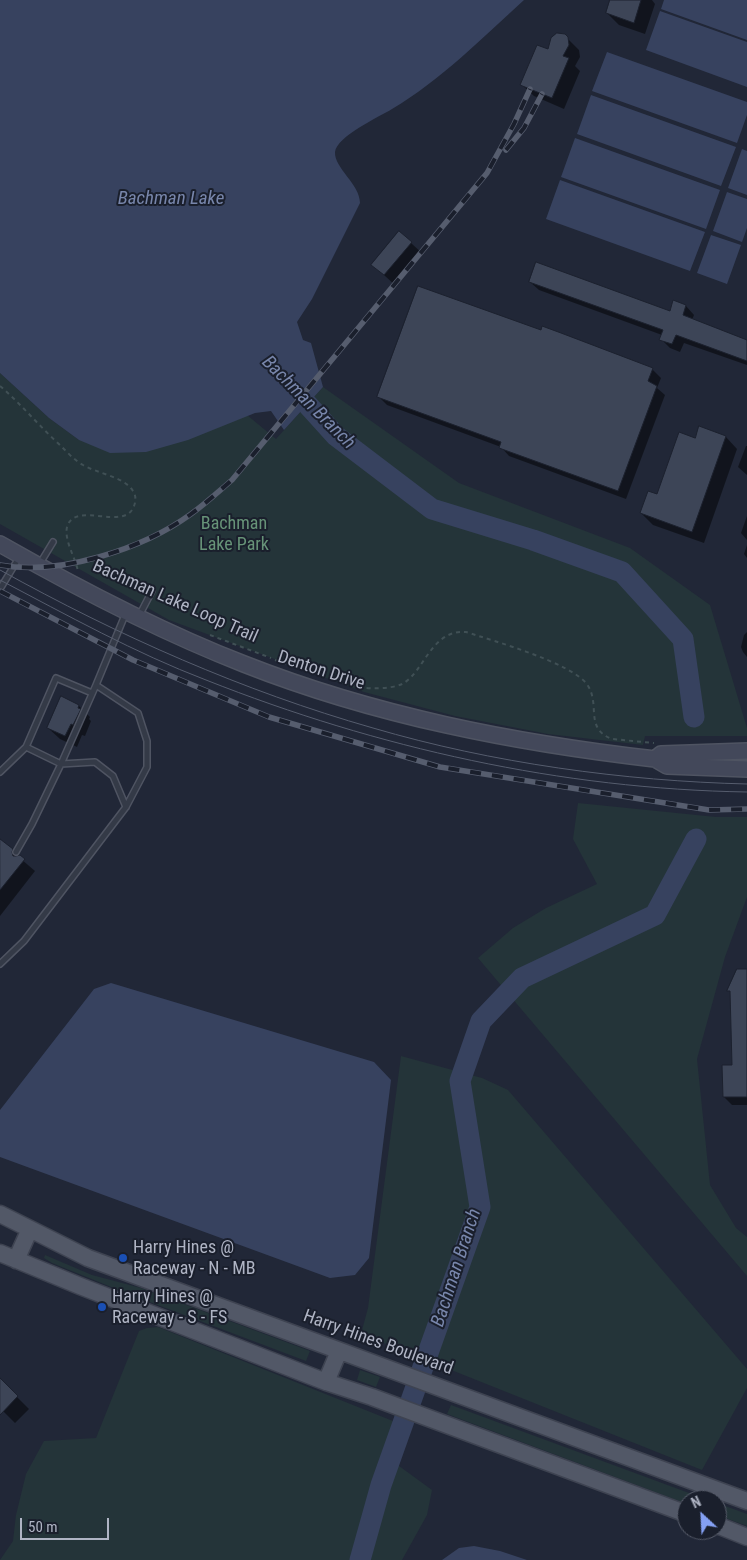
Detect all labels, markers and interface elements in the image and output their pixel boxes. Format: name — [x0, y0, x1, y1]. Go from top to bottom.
water label: Bachman Lake — [118, 188, 224, 210]
water label: Bachman Branch — [257, 352, 359, 454]
park label: Bachman Lake Park — [199, 513, 269, 556]
street label: Bachman Lake Loop Trail — [89, 556, 261, 648]
street label: Denton Drive — [275, 647, 367, 695]
water label: Bachman Branch — [427, 1206, 487, 1330]
place label: Harry Hines @ Raceway - N - MB — [133, 1237, 256, 1280]
marker: Harry Hines @ Raceway - N - MB — [117, 1252, 129, 1264]
place label: Harry Hines @ Raceway - S - FS — [112, 1286, 227, 1328]
marker: Harry Hines @ Raceway - S - FS — [96, 1301, 108, 1313]
street label: Harry Hines Boulevard — [300, 1306, 456, 1380]
north arrow — [677, 1490, 727, 1540]
text: N — [689, 1493, 703, 1511]
scale bar — [22, 1508, 111, 1540]
text: 50 m — [28, 1518, 58, 1536]

